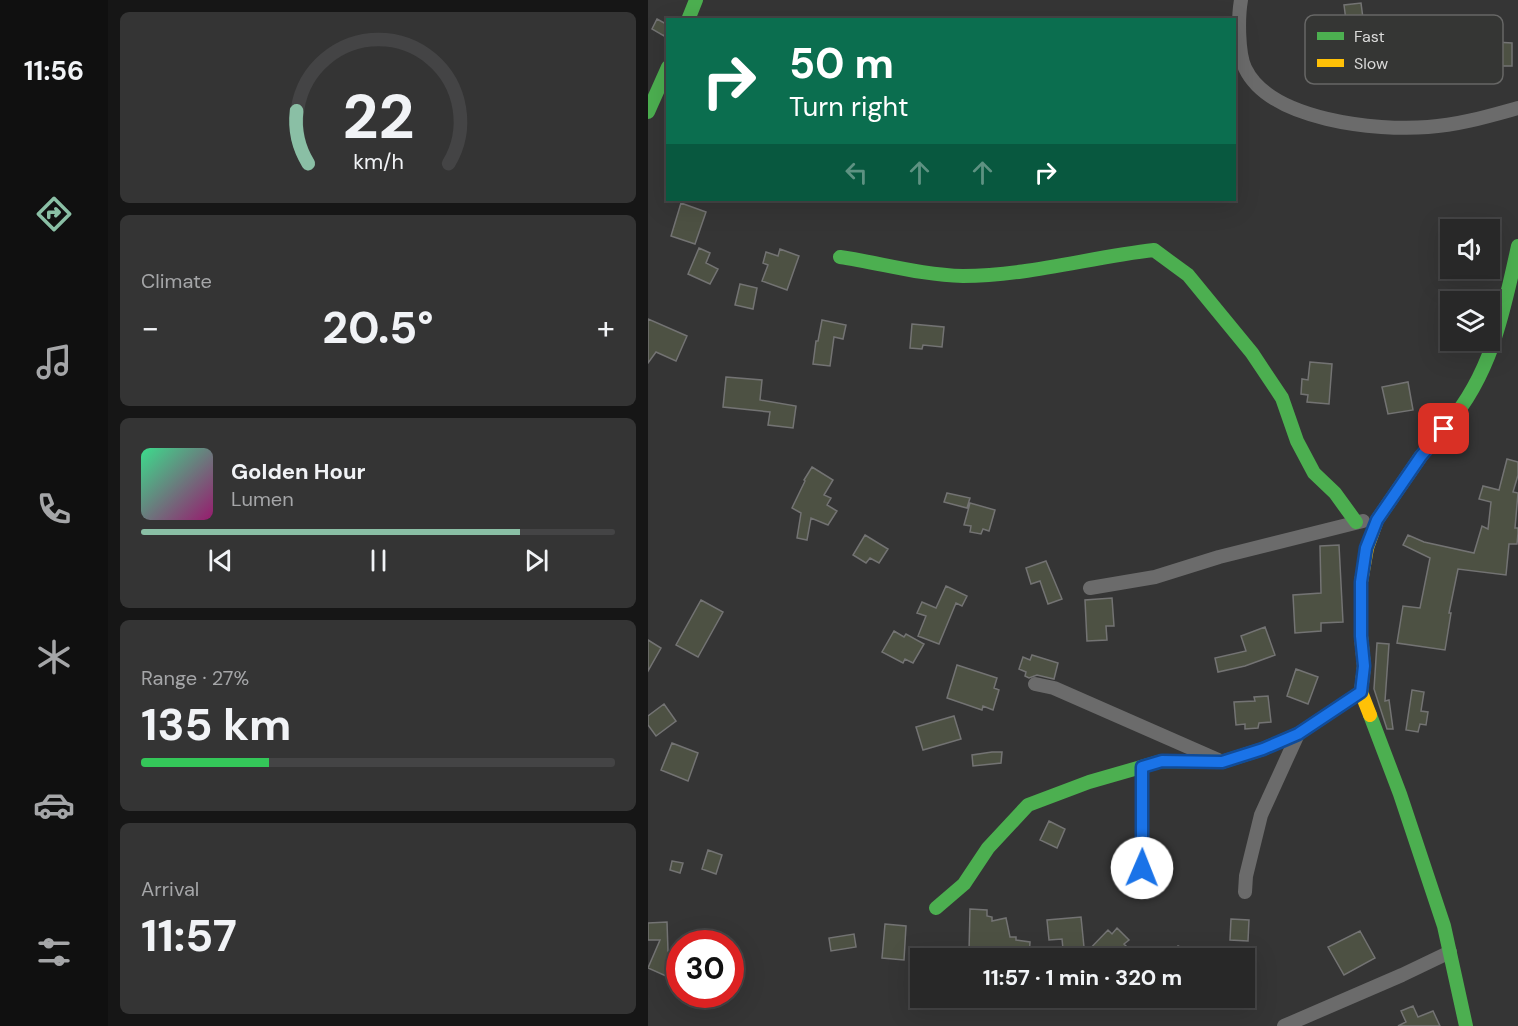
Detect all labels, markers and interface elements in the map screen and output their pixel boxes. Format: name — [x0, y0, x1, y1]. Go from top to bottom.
legend — [1305, 15, 1503, 84]
text: Fast — [1354, 26, 1385, 47]
text: 50 m — [789, 36, 894, 91]
icon: right — [690, 42, 768, 120]
text: 11:56 — [24, 53, 84, 88]
text: Slow — [1354, 53, 1388, 74]
text: 22 — [342, 77, 414, 158]
text: Turn right — [789, 89, 909, 124]
text: km/h — [353, 149, 403, 177]
icon: left — [840, 156, 873, 189]
icon: ahead — [903, 156, 936, 189]
icon: ahead — [966, 156, 999, 189]
icon: right — [1029, 156, 1062, 189]
icon: directions — [33, 193, 75, 235]
map controls — [1440, 219, 1500, 351]
button: sound — [1440, 219, 1500, 279]
text: Climate — [141, 268, 212, 294]
button: layers — [1440, 291, 1500, 351]
text: 20.5° — [322, 298, 434, 357]
text: − — [141, 306, 159, 349]
text: + — [597, 306, 615, 349]
icon: music — [33, 341, 75, 383]
pin — [1418, 403, 1469, 454]
icon: arrive — [1427, 412, 1460, 445]
text: Golden Hour — [231, 457, 366, 486]
text: Lumen — [231, 486, 294, 512]
icon: phone — [33, 488, 75, 530]
icon: previous — [204, 544, 237, 577]
icon: pause — [362, 544, 395, 577]
icon: next — [520, 544, 553, 577]
icon: climate — [33, 636, 75, 678]
text: Range · 27% — [141, 665, 249, 691]
text: 135 km — [141, 695, 291, 754]
icon: car — [33, 784, 75, 826]
position arrow — [1110, 836, 1174, 900]
text: Arrival — [141, 876, 199, 902]
text: 11:57 — [141, 906, 237, 965]
speed limit sign: 30 — [666, 930, 744, 1008]
icon: filters — [33, 931, 75, 973]
text: 11:57 · 1 min · 320 m — [983, 963, 1182, 992]

